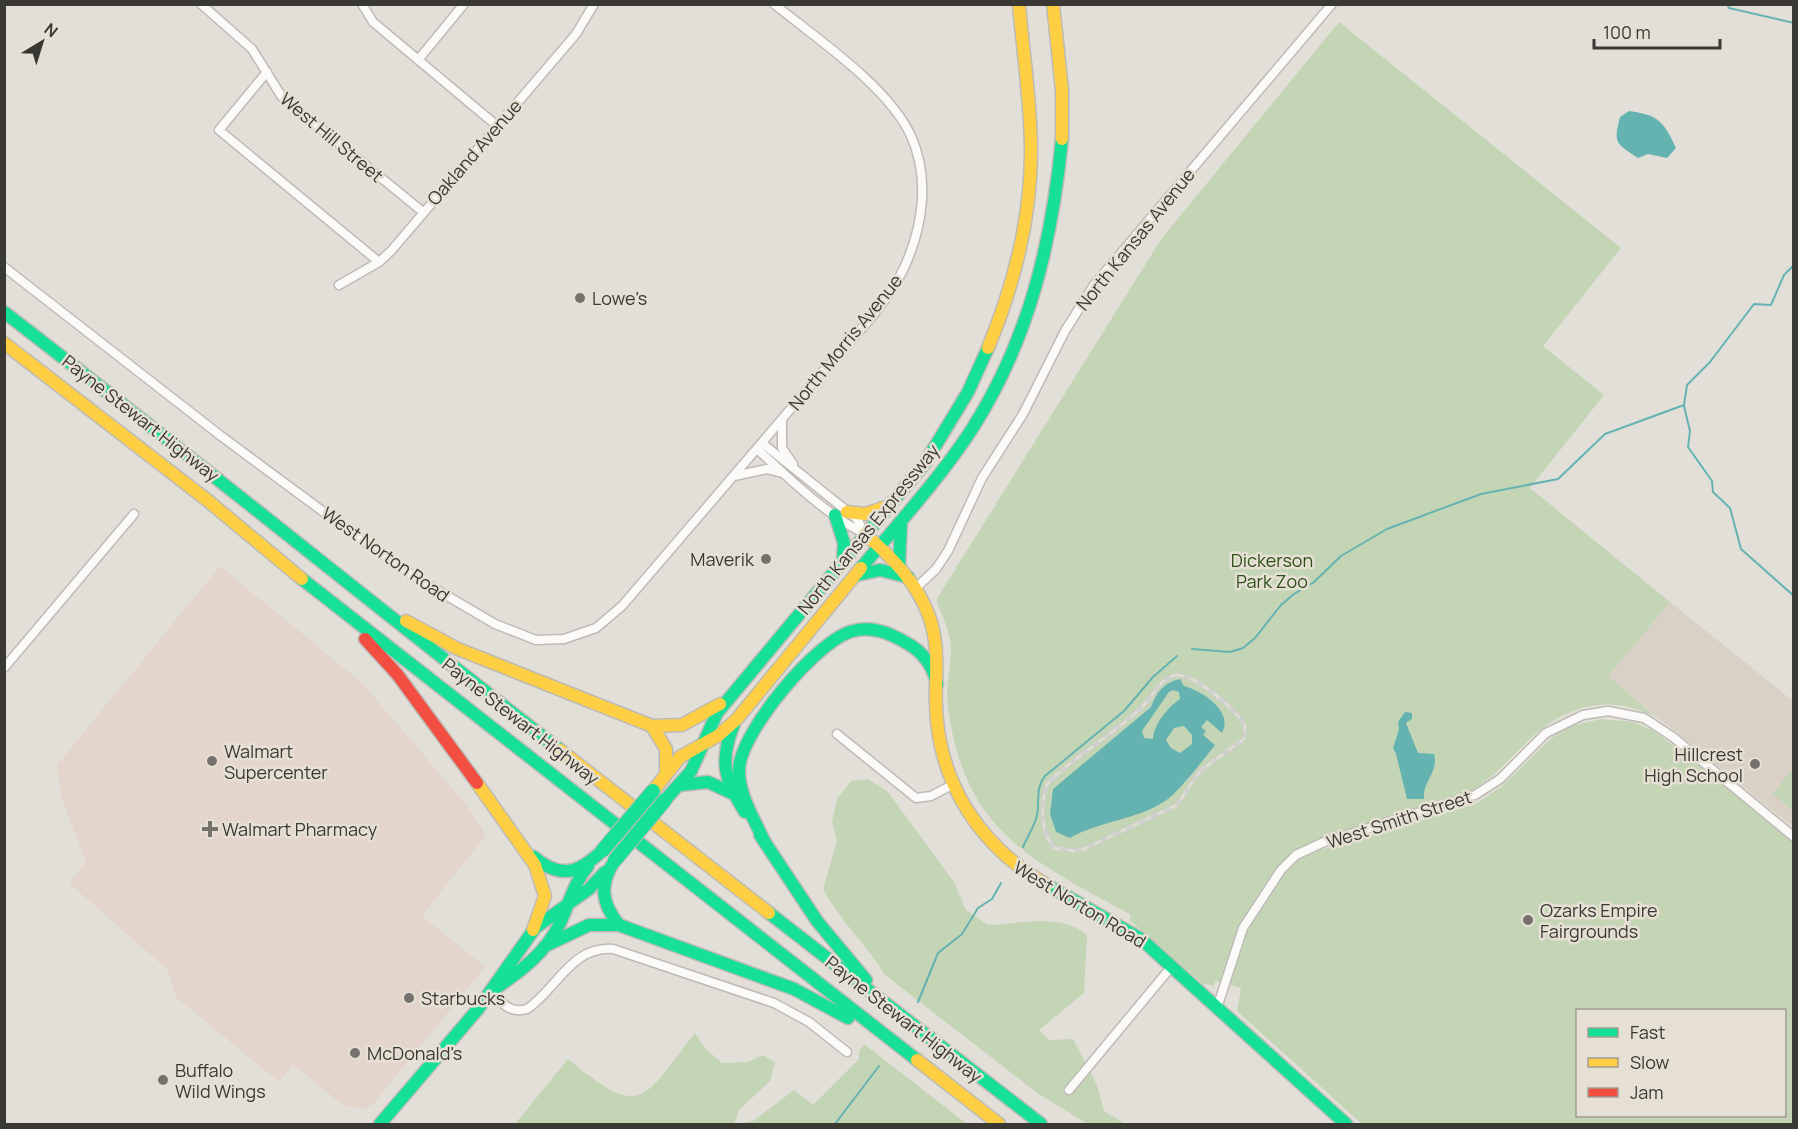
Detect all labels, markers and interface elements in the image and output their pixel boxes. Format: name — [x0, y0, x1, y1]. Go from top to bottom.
north arrow — [12, 12, 72, 72]
scale bar — [1594, 12, 1720, 50]
text: N — [40, 18, 63, 42]
text: 100 m — [1603, 20, 1651, 44]
street label: West Hill Street — [275, 87, 389, 187]
street label: Oakland Avenue — [421, 94, 527, 210]
street label: North Kansas Avenue — [1070, 163, 1200, 315]
street label: North Morris Avenue — [783, 269, 907, 415]
place label: Lowe's — [592, 286, 647, 310]
marker: Lowe's — [573, 291, 587, 305]
street label: Payne Stewart Highway — [58, 349, 225, 487]
street label: North Kansas Expressway — [792, 438, 945, 619]
street label: West Norton Road — [317, 501, 455, 607]
place label: Maverik — [690, 547, 755, 571]
park label: Dickerson Park Zoo — [1231, 548, 1313, 593]
marker: Maverik — [759, 552, 773, 566]
street label: Payne Stewart Highway — [438, 652, 605, 790]
place label: Walmart Supercenter — [224, 739, 328, 784]
place label: Hillcrest High School — [1644, 742, 1743, 787]
marker: Walmart Supercenter — [205, 754, 219, 768]
marker: Hillcrest High School — [1748, 757, 1762, 771]
street label: West Smith Street — [1323, 784, 1475, 854]
place label: Walmart Pharmacy — [222, 817, 378, 841]
marker: Walmart Pharmacy — [203, 822, 217, 836]
street label: West Norton Road — [1009, 855, 1151, 953]
place label: Ozarks Empire Fairgrounds — [1540, 898, 1658, 943]
marker: Ozarks Empire Fairgrounds — [1521, 913, 1535, 927]
street label: Payne Stewart Highway — [821, 950, 988, 1088]
place label: Starbucks — [421, 986, 505, 1010]
marker: Starbucks — [402, 991, 416, 1005]
legend — [1576, 1009, 1786, 1117]
text: Fast — [1630, 1020, 1665, 1044]
place label: McDonald's — [367, 1041, 462, 1065]
marker: McDonald's — [348, 1046, 362, 1060]
text: Slow — [1630, 1050, 1670, 1074]
place label: Buffalo Wild Wings — [175, 1058, 266, 1103]
marker: Buffalo Wild Wings — [156, 1073, 170, 1087]
text: Jam — [1630, 1080, 1664, 1104]

